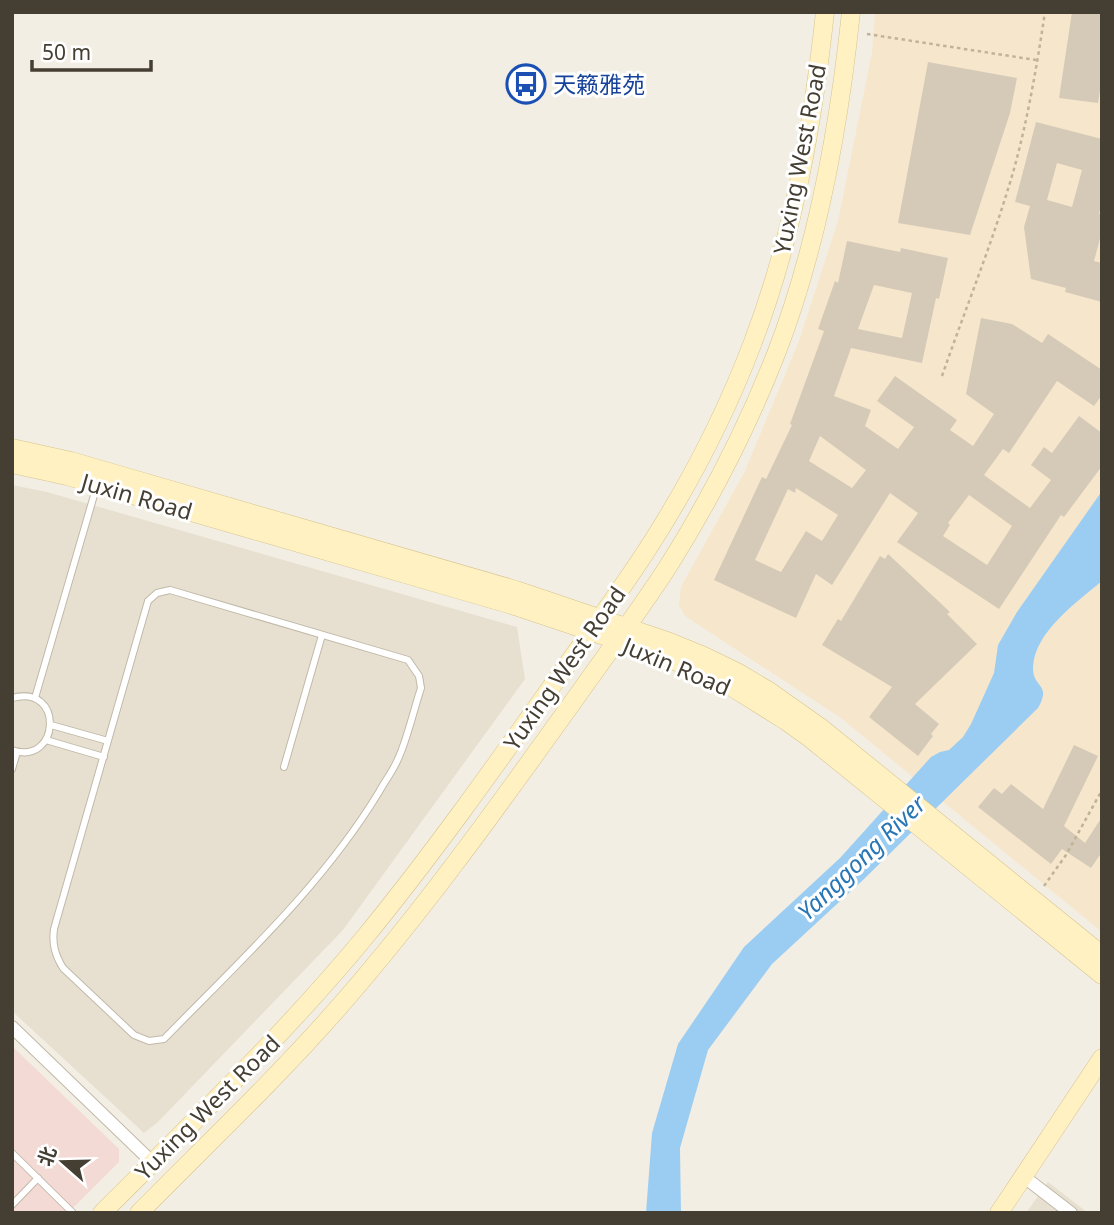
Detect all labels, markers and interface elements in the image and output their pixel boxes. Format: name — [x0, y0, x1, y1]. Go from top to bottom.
scale bar — [32, 28, 150, 72]
text: 50 m — [42, 38, 91, 66]
street label: Yuxing West Road — [765, 61, 833, 257]
bus stop icon: 天籁雅苑 — [505, 63, 547, 105]
place label: 天籁雅苑 — [553, 68, 645, 100]
street label: Juxin Road — [76, 464, 196, 527]
street label: Yuxing West Road — [495, 580, 633, 756]
street label: Juxin Road — [616, 628, 736, 703]
water label: Yanggong River — [790, 786, 933, 927]
street label: Yuxing West Road — [127, 1027, 287, 1187]
north arrow — [28, 1127, 98, 1197]
text: 北 — [32, 1143, 62, 1170]

